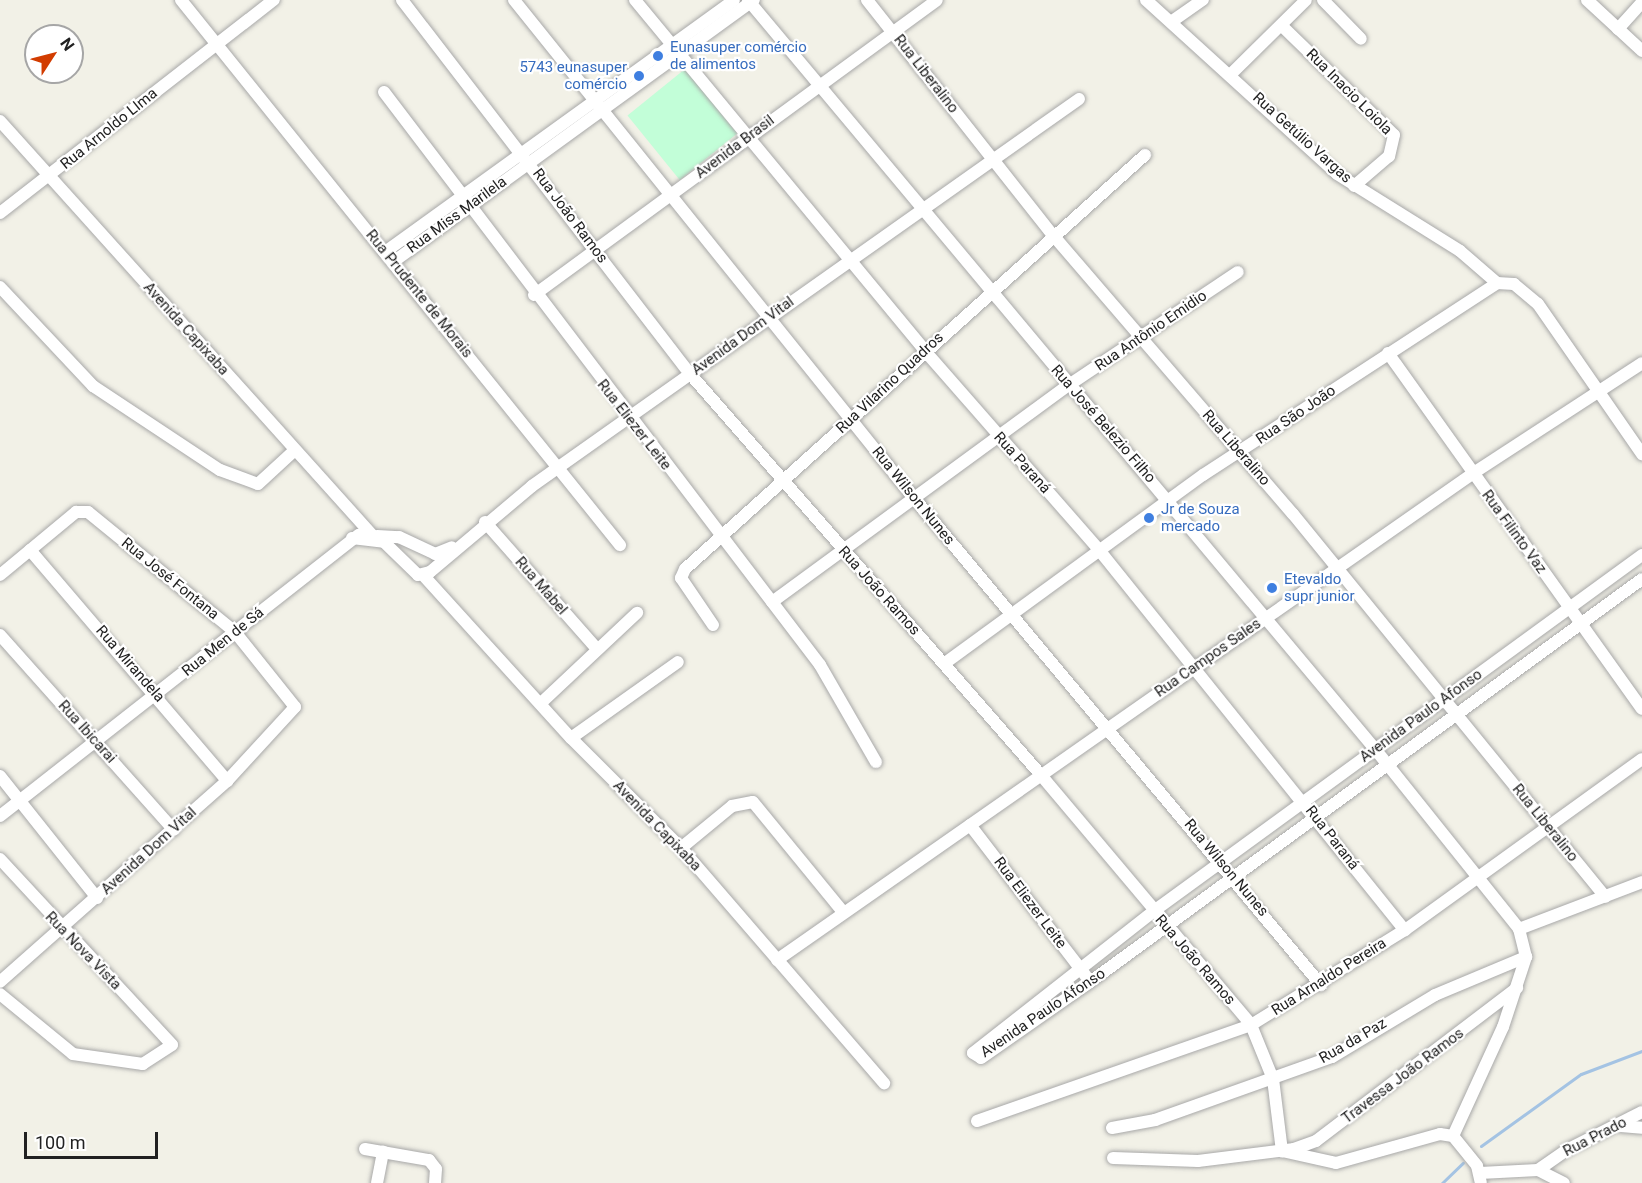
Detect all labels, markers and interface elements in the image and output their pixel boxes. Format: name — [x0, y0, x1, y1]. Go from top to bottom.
north arrow — [24, 24, 84, 84]
street label: Rua Liberalino — [890, 31, 962, 117]
text: N — [56, 34, 78, 54]
place label: Eunasuper comércio de alimentos — [670, 38, 807, 73]
street label: Rua Inacio Loiola — [1302, 45, 1396, 139]
marker: Eunasuper comércio de alimentos — [651, 49, 665, 63]
place label: 5743 eunasuper comércio — [519, 58, 627, 93]
marker: 5743 eunasuper comércio — [632, 69, 646, 83]
street label: Rua Arnoldo LIma — [57, 85, 161, 173]
street label: Rua Getúlio Vargas — [1249, 89, 1355, 187]
street label: Avenida Brasil — [692, 111, 778, 183]
street label: Rua João Ramos — [529, 165, 611, 267]
street label: Rua Miss Marilela — [404, 173, 510, 257]
street label: Rua Prudente de Morais — [362, 226, 476, 362]
street label: Avenida Capixaba — [140, 279, 232, 379]
street label: Rua Antônio Emidio — [1092, 287, 1210, 375]
street label: Avenida Dom Vital — [688, 293, 798, 379]
street label: Rua Vilarino Quadros — [833, 329, 947, 437]
street label: Rua José Belezio Filho — [1047, 361, 1159, 487]
street label: Rua Eliezer Leite — [593, 376, 675, 474]
street label: Rua São João — [1253, 382, 1339, 448]
street label: Rua Liberalino — [1198, 406, 1274, 490]
street label: Rua Paraná — [990, 429, 1054, 497]
street label: Rua Wilson Nunes — [868, 443, 958, 549]
street label: Rua Filinto Vaz — [1478, 487, 1550, 577]
place label: Jr de Souza mercado — [1161, 500, 1240, 535]
marker: Jr de Souza mercado — [1142, 511, 1156, 525]
street label: Rua José Fontana — [118, 534, 222, 624]
street label: Rua João Ramos — [834, 543, 924, 639]
street label: Rua Mabel — [511, 553, 571, 619]
place label: Etevaldo supr junior — [1284, 570, 1355, 605]
marker: Etevaldo supr junior — [1265, 581, 1279, 595]
street label: Rua Men de Sá — [179, 604, 267, 680]
street label: Rua Campos Sales — [1152, 615, 1264, 701]
street label: Rua Mirandela — [92, 622, 168, 706]
street label: Avenida Paulo Afonso — [1356, 666, 1486, 766]
street label: Rua Ibicarai — [54, 697, 120, 767]
street label: Avenida Capixaba — [609, 777, 705, 875]
street label: Rua Liberalino — [1508, 781, 1582, 865]
street label: Rua Paraná — [1301, 802, 1363, 874]
street label: Avenida Dom Vital — [98, 803, 200, 899]
street label: Rua Wilson Nunes — [1180, 816, 1272, 920]
street label: Rua Eliezer Leite — [990, 854, 1070, 952]
street label: Rua Nova Vista — [41, 908, 125, 994]
street label: Rua João Ramos — [1151, 911, 1239, 1009]
street label: Rua Arnaldo Pereira — [1268, 934, 1390, 1020]
street label: Avenida Paulo Afonso — [977, 965, 1109, 1061]
street label: Rua da Paz — [1316, 1015, 1390, 1067]
street label: Travessa João Ramos — [1339, 1024, 1467, 1128]
street label: Rua Prado — [1560, 1113, 1630, 1161]
scale bar — [27, 1120, 160, 1158]
text: 100 m — [35, 1132, 86, 1153]

